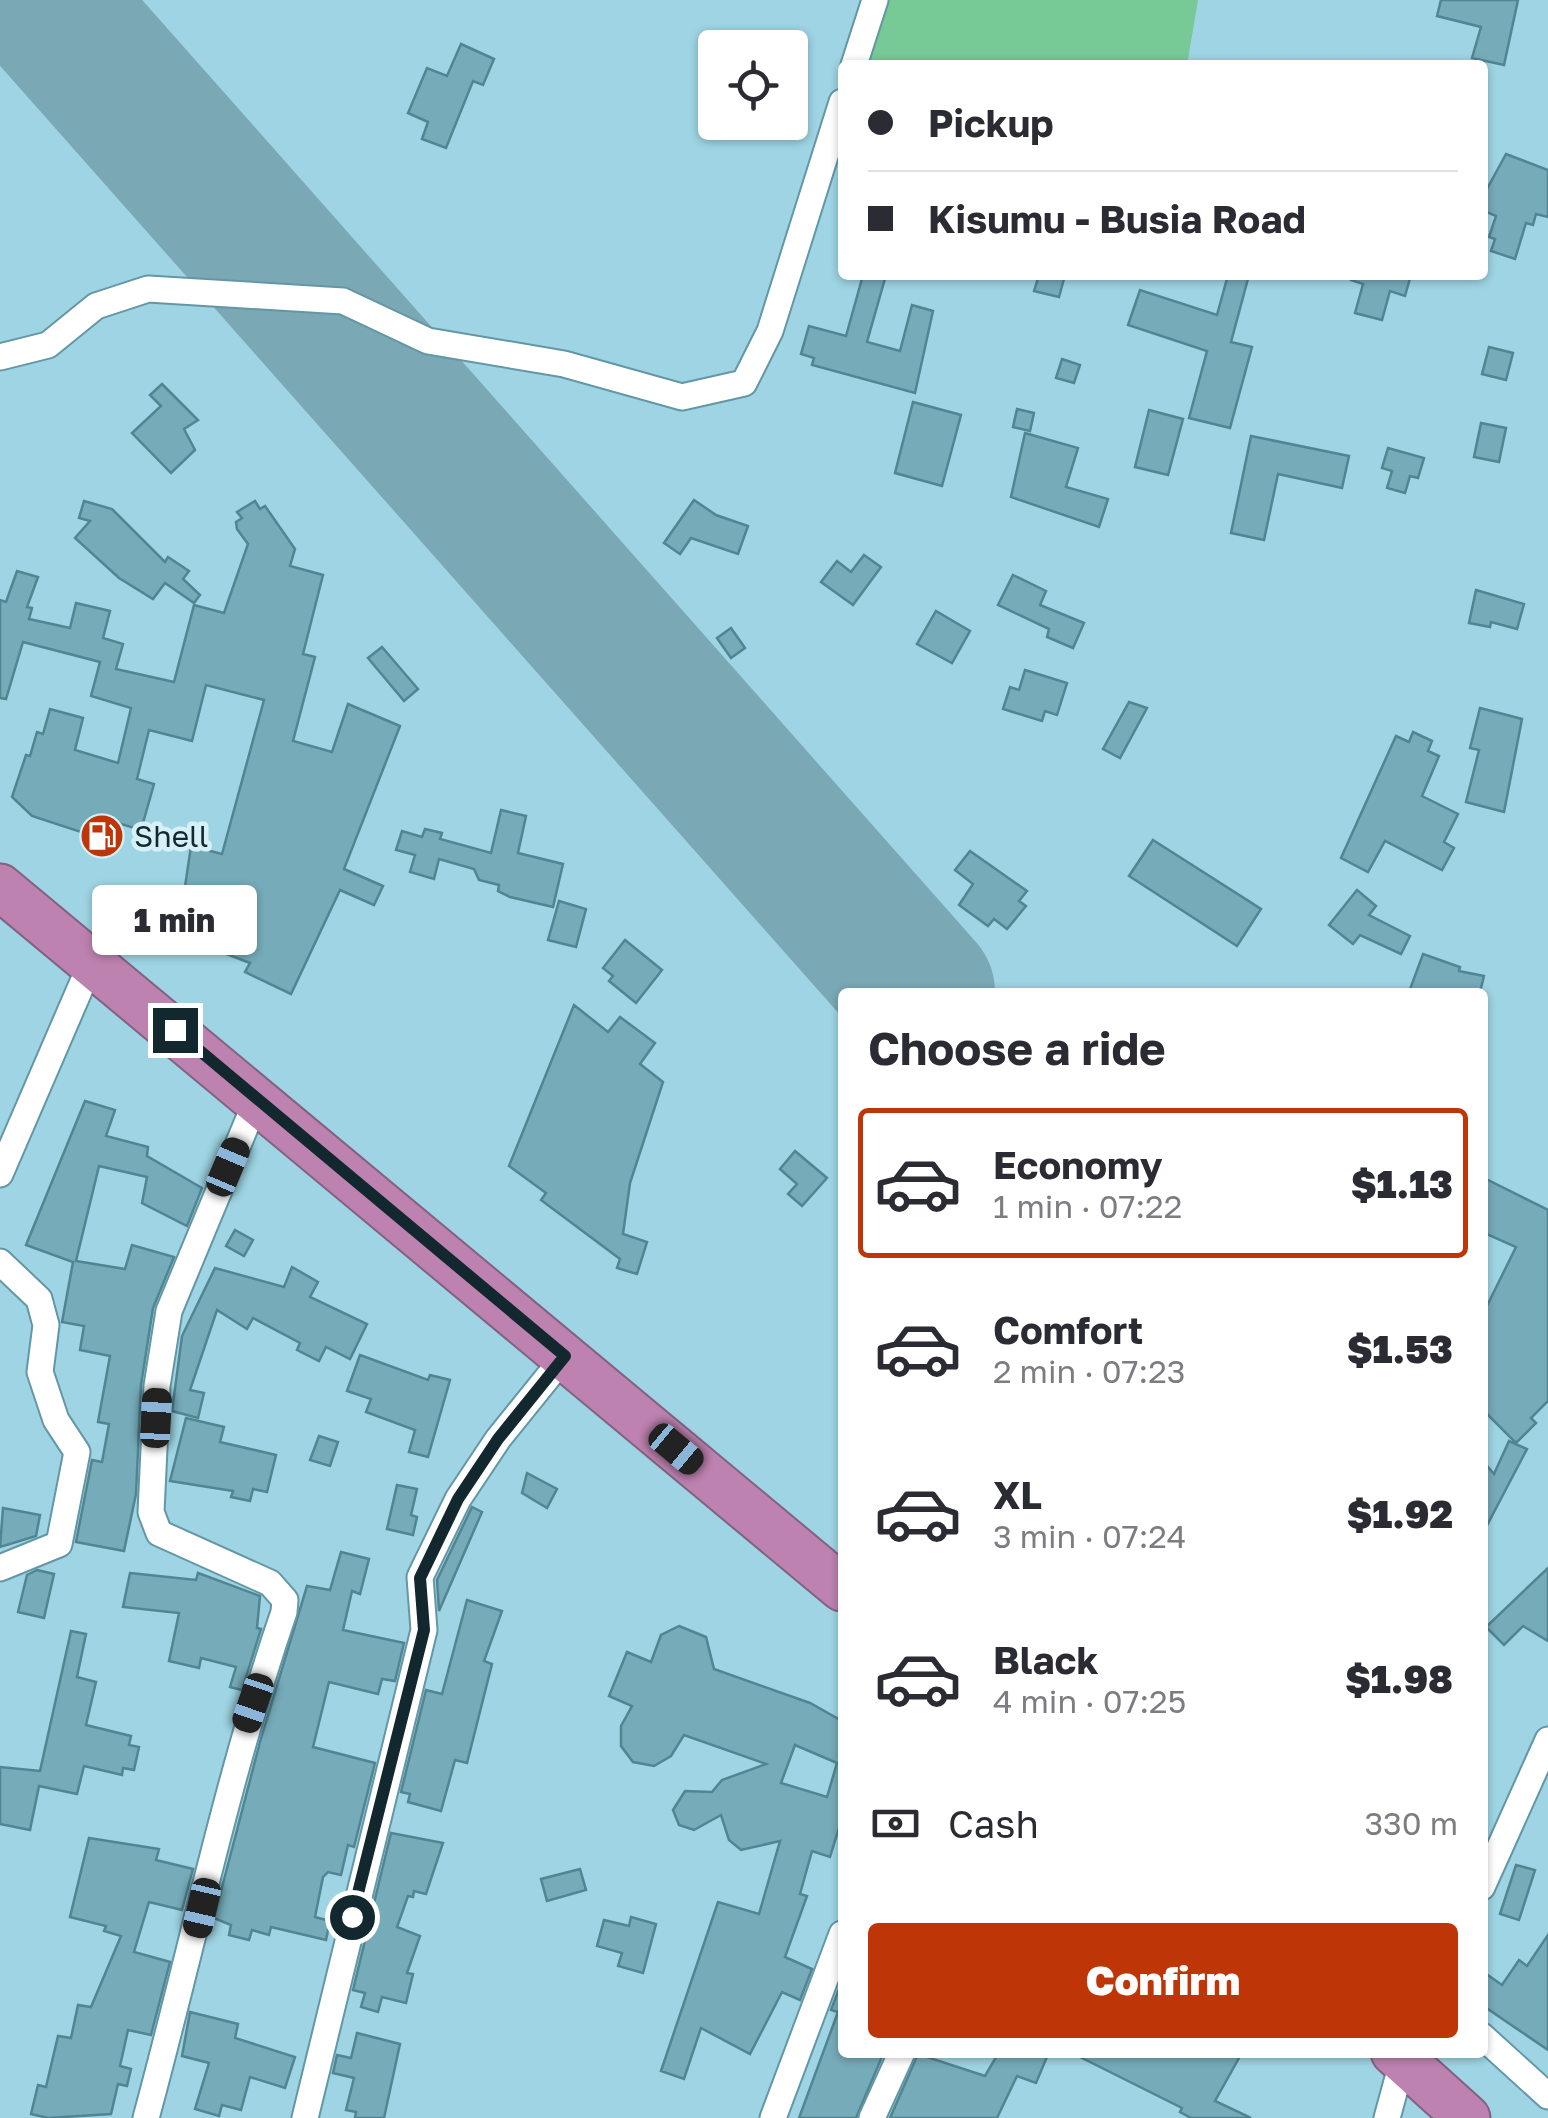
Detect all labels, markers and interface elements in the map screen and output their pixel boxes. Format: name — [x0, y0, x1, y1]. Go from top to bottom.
map controls — [698, 30, 808, 140]
button: locate — [698, 30, 808, 140]
text: Pickup — [928, 100, 1054, 145]
text: Kisumu - Busia Road — [928, 196, 1306, 241]
fuel station icon: Shell — [79, 813, 125, 859]
place label: Shell — [134, 818, 208, 854]
callout: 1 min — [92, 885, 258, 955]
text: 1 min — [134, 901, 215, 939]
route end — [153, 1008, 198, 1053]
text: Choose a ride — [868, 1021, 1166, 1075]
car — [202, 1134, 254, 1200]
icon: car — [873, 1138, 963, 1228]
text: Economy — [993, 1142, 1162, 1187]
text: $1.13 — [1351, 1161, 1453, 1206]
text: 1 min · 07:22 — [993, 1187, 1182, 1225]
icon: car — [873, 1303, 963, 1393]
text: Comfort — [993, 1307, 1143, 1352]
text: $1.53 — [1347, 1326, 1453, 1371]
text: 2 min · 07:23 — [993, 1352, 1185, 1390]
car — [139, 1387, 173, 1449]
car — [643, 1418, 709, 1480]
icon: car — [873, 1468, 963, 1558]
text: XL — [993, 1472, 1042, 1517]
text: $1.92 — [1347, 1491, 1453, 1536]
text: 3 min · 07:24 — [993, 1517, 1186, 1555]
icon: car — [873, 1633, 963, 1723]
text: Black — [993, 1637, 1098, 1682]
text: $1.98 — [1345, 1656, 1453, 1701]
car — [229, 1670, 277, 1736]
text: 4 min · 07:25 — [993, 1682, 1186, 1720]
icon: cash — [868, 1796, 923, 1851]
text: Cash — [948, 1801, 1039, 1846]
text: 330 m — [1364, 1804, 1458, 1842]
car — [181, 1875, 223, 1941]
route start — [330, 1895, 375, 1940]
button: Confirm — [868, 1923, 1458, 2038]

